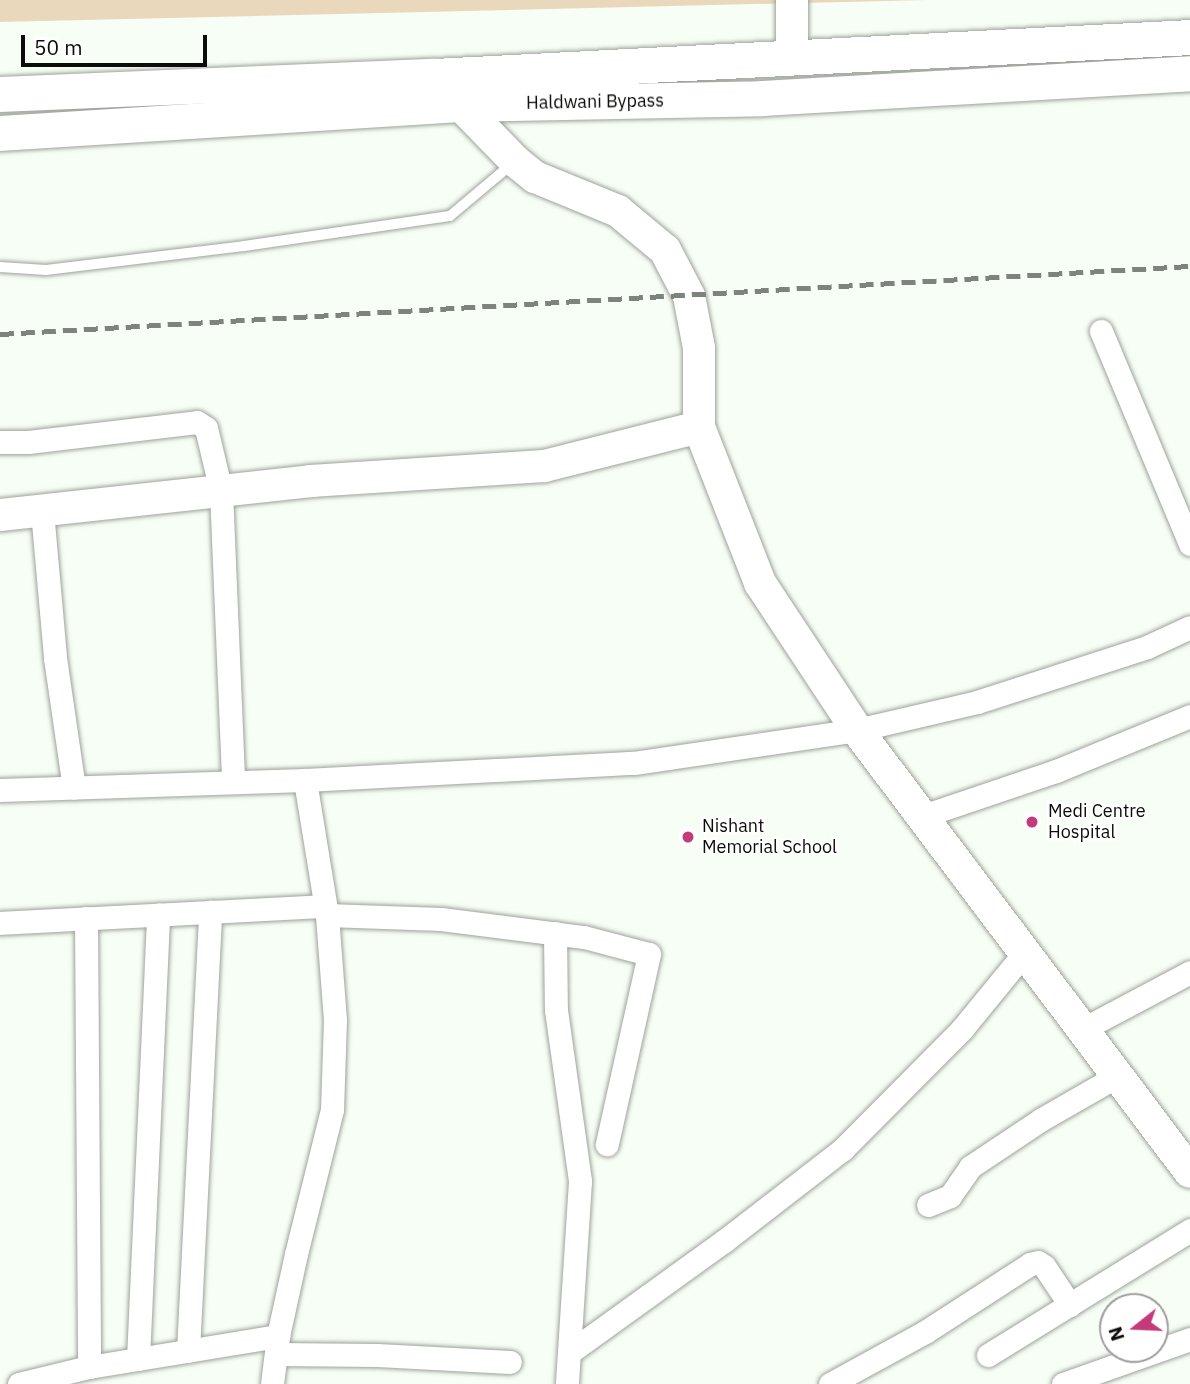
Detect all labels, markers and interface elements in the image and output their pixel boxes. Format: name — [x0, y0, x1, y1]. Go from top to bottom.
scale bar — [24, 21, 210, 65]
text: 50 m — [34, 33, 83, 61]
street label: Haldwani Bypass — [526, 90, 664, 114]
place label: Medi Centre Hospital — [1048, 801, 1146, 844]
marker: Medi Centre Hospital — [1022, 812, 1042, 832]
place label: Nishant Memorial School — [702, 816, 837, 858]
marker: Nishant Memorial School — [680, 829, 696, 845]
north arrow — [1099, 1293, 1169, 1363]
text: N — [1102, 1324, 1129, 1344]

